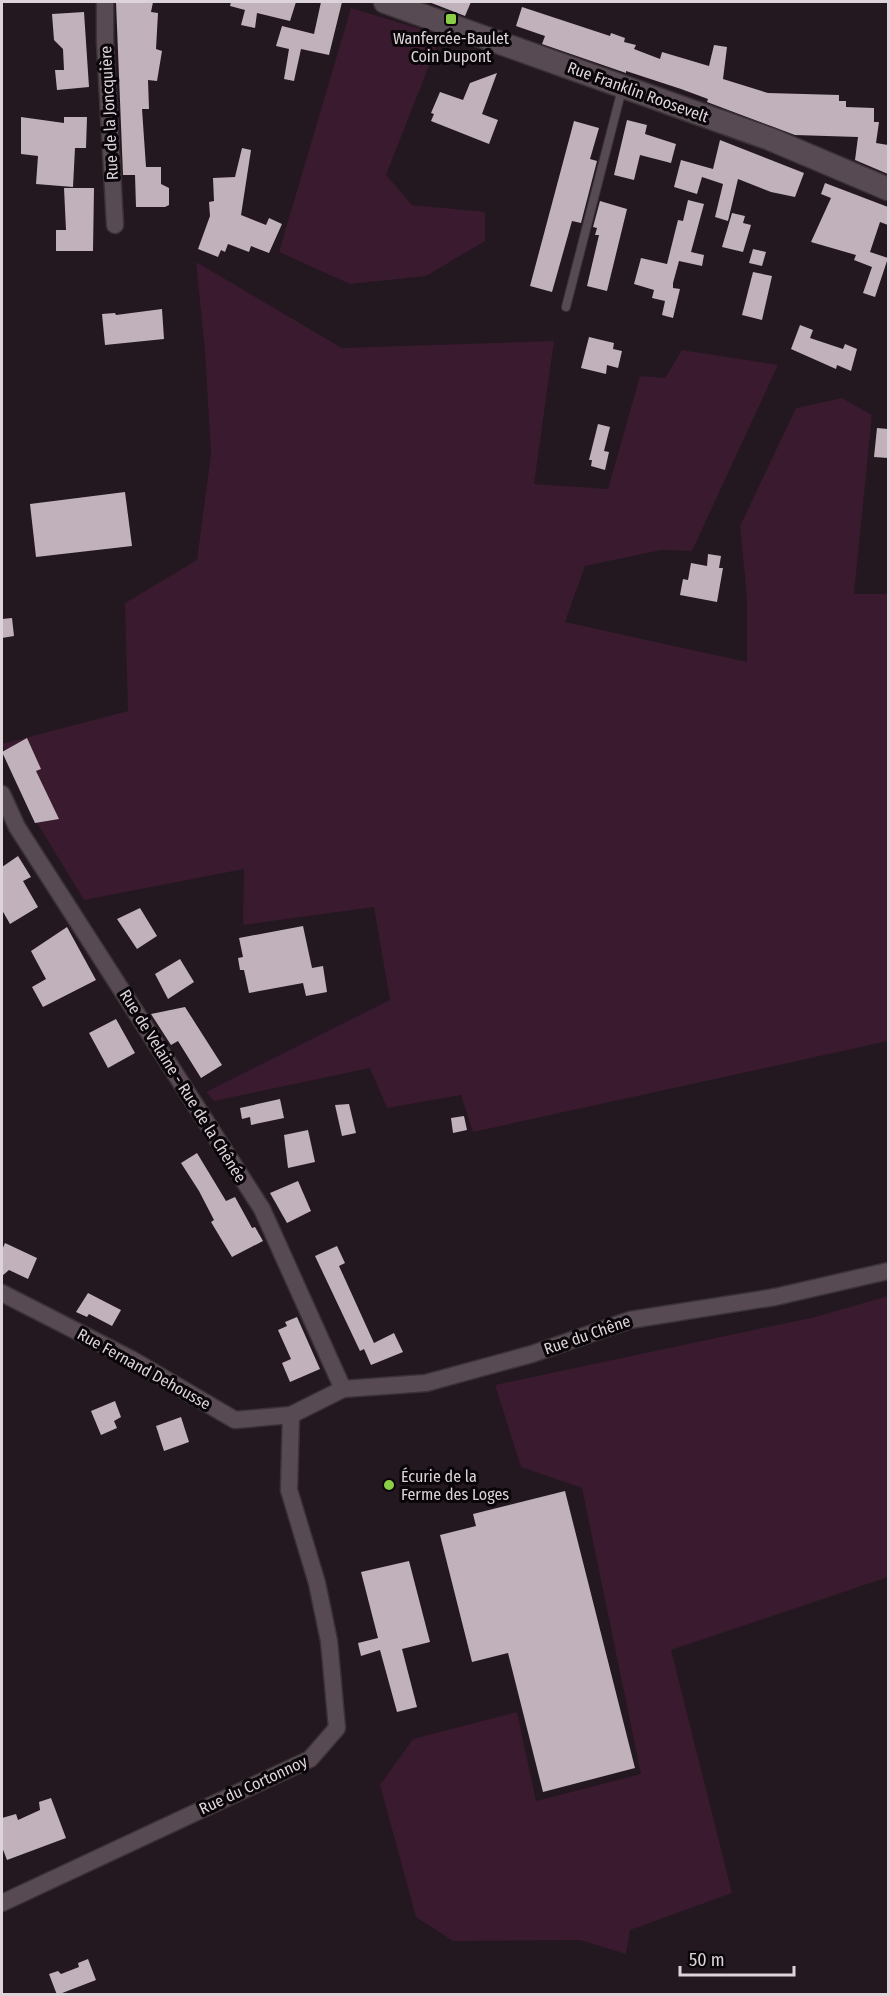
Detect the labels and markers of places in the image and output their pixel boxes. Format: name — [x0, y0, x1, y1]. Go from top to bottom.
marker: Wanfercée-Baulet Coin Dupont — [444, 12, 458, 26]
place label: Wanfercée-Baulet Coin Dupont — [393, 29, 510, 66]
place label: Écurie de la Ferme des Loges — [401, 1467, 509, 1504]
marker: Écurie de la Ferme des Loges — [382, 1478, 396, 1492]

